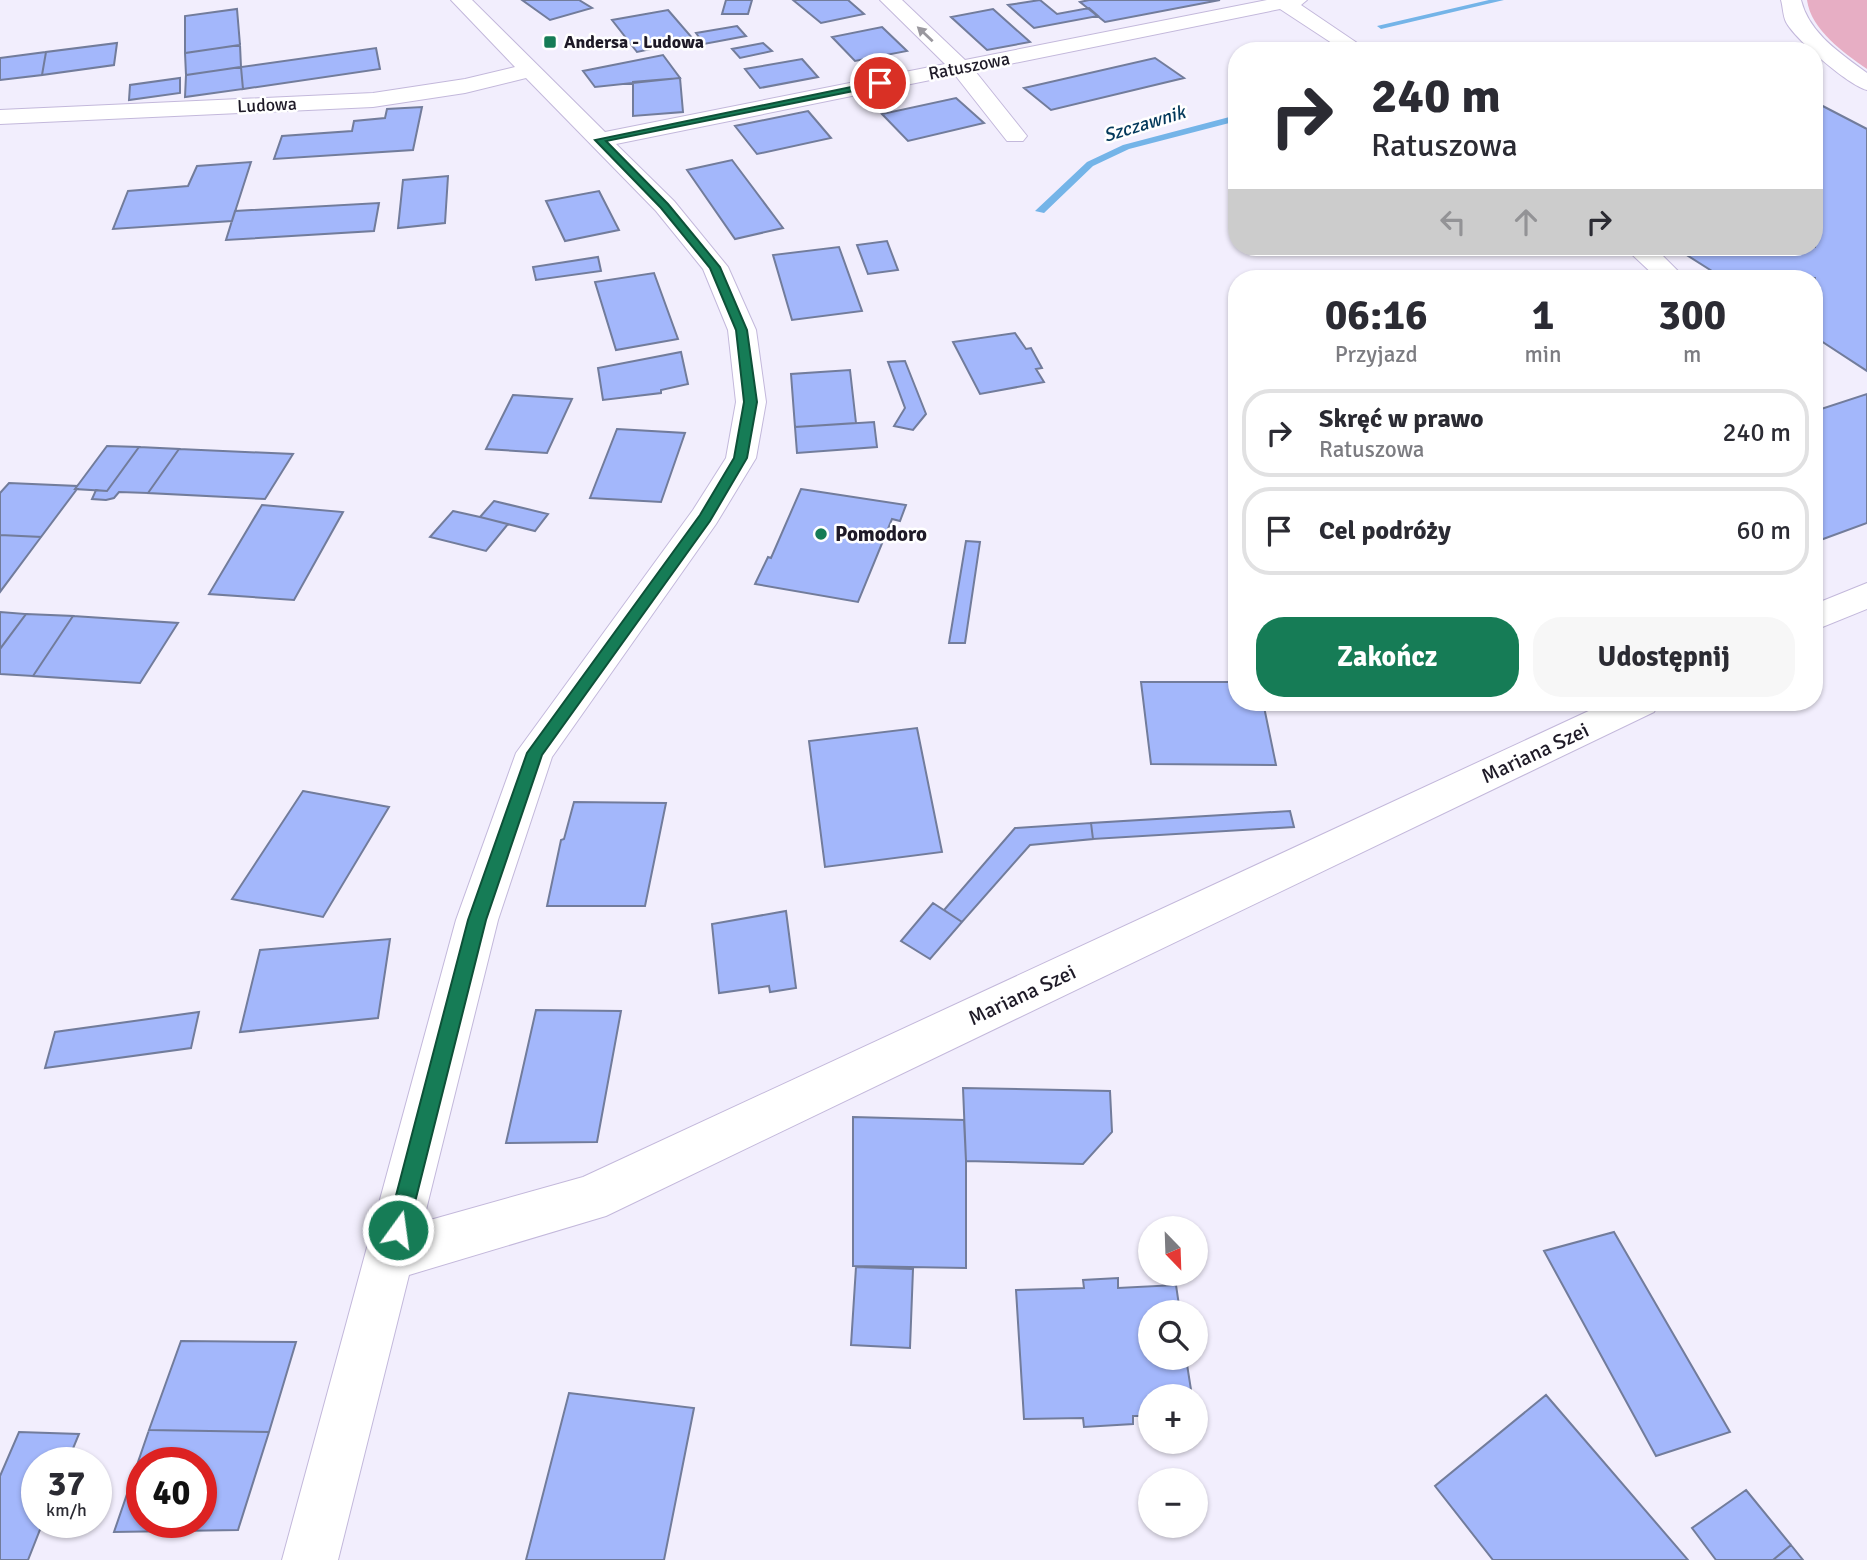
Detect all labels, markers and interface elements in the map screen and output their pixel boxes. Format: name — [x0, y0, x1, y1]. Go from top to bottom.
one-way arrow — [916, 26, 934, 42]
place label: Andersa - Ludowa — [564, 31, 704, 53]
marker: Andersa - Ludowa — [542, 34, 558, 50]
street label: Ratuszowa — [926, 47, 1012, 85]
pin — [850, 53, 910, 113]
icon: arrive — [861, 64, 899, 102]
text: 240 m — [1371, 66, 1501, 126]
icon: right — [1256, 70, 1347, 161]
street label: Ludowa — [237, 92, 297, 118]
water label: Szczawnik — [1100, 100, 1189, 148]
text: Ratuszowa — [1371, 126, 1518, 165]
icon: left — [1434, 203, 1472, 241]
icon: ahead — [1507, 203, 1545, 241]
icon: right — [1580, 203, 1618, 241]
text: 06:16 — [1325, 290, 1428, 341]
text: 1 — [1532, 290, 1554, 341]
text: 300 — [1658, 290, 1726, 341]
text: Przyjazd — [1335, 340, 1418, 369]
text: min — [1524, 340, 1562, 369]
text: m — [1683, 340, 1701, 369]
text: Skręć w prawo — [1319, 403, 1484, 435]
icon: right — [1260, 414, 1298, 452]
text: 240 m — [1722, 417, 1791, 449]
text: Ratuszowa — [1319, 435, 1424, 464]
icon: arrive — [1260, 512, 1298, 550]
text: Cel podróży — [1319, 515, 1451, 547]
text: 60 m — [1736, 515, 1791, 547]
place label: Pomodoro — [835, 521, 927, 547]
marker: Pomodoro — [813, 526, 829, 542]
button: Zakończ — [1256, 617, 1519, 697]
button: Udostępnij — [1533, 617, 1795, 697]
street label: Mariana Szei — [1477, 717, 1593, 789]
street label: Mariana Szei — [964, 959, 1080, 1031]
position arrow — [361, 1193, 435, 1267]
north arrow — [1138, 1216, 1208, 1286]
map controls — [1138, 1216, 1208, 1538]
button: search — [1138, 1300, 1208, 1370]
button: + — [1138, 1384, 1208, 1454]
speed limit sign: 40 — [126, 1447, 217, 1538]
text: 37 — [48, 1462, 85, 1505]
button: − — [1138, 1468, 1208, 1538]
text: km/h — [46, 1499, 87, 1521]

